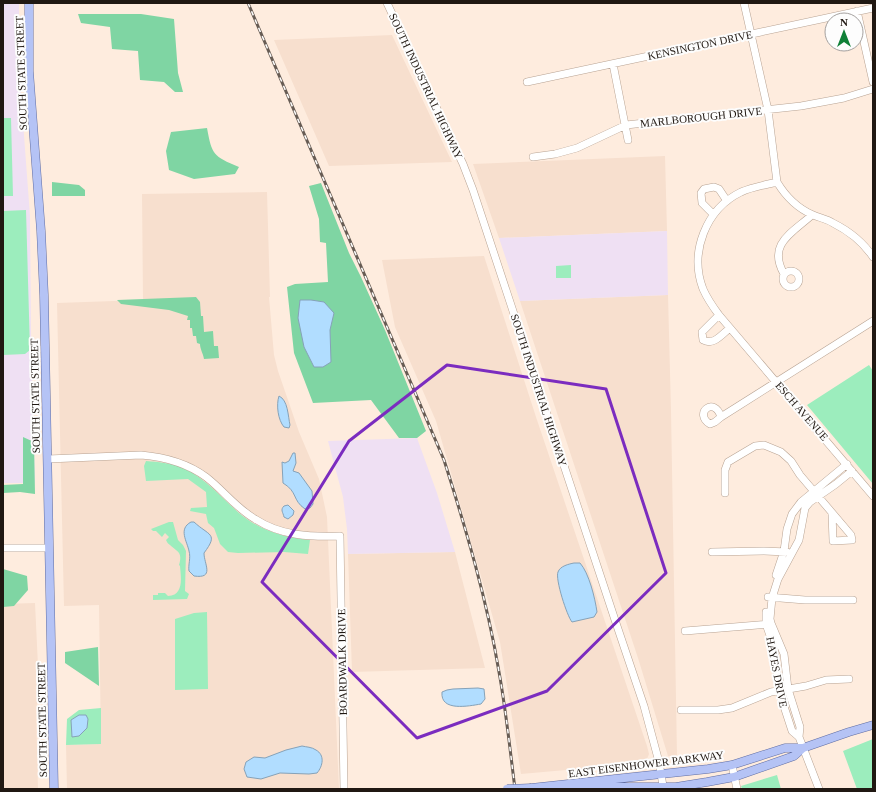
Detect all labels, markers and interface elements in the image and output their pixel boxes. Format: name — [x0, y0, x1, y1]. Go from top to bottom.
street label: SOUTH INDUSTRIAL HIGHWAY — [387, 11, 465, 161]
north arrow — [824, 12, 864, 52]
street label: SOUTH STATE STREET — [13, 15, 29, 130]
text: N — [840, 16, 848, 28]
street label: KENSINGTON DRIVE — [646, 28, 754, 62]
street label: MARLBOROUGH DRIVE — [639, 105, 763, 129]
street label: SOUTH INDUSTRIAL HIGHWAY — [509, 312, 569, 468]
street label: SOUTH STATE STREET — [28, 338, 42, 453]
street label: ESCH AVENUE — [773, 379, 831, 443]
street label: BOARDWALK DRIVE — [335, 608, 349, 715]
street label: HAYES DRIVE — [764, 636, 790, 709]
street label: SOUTH STATE STREET — [35, 662, 49, 777]
street label: EAST EISENHOWER PARKWAY — [568, 748, 725, 780]

